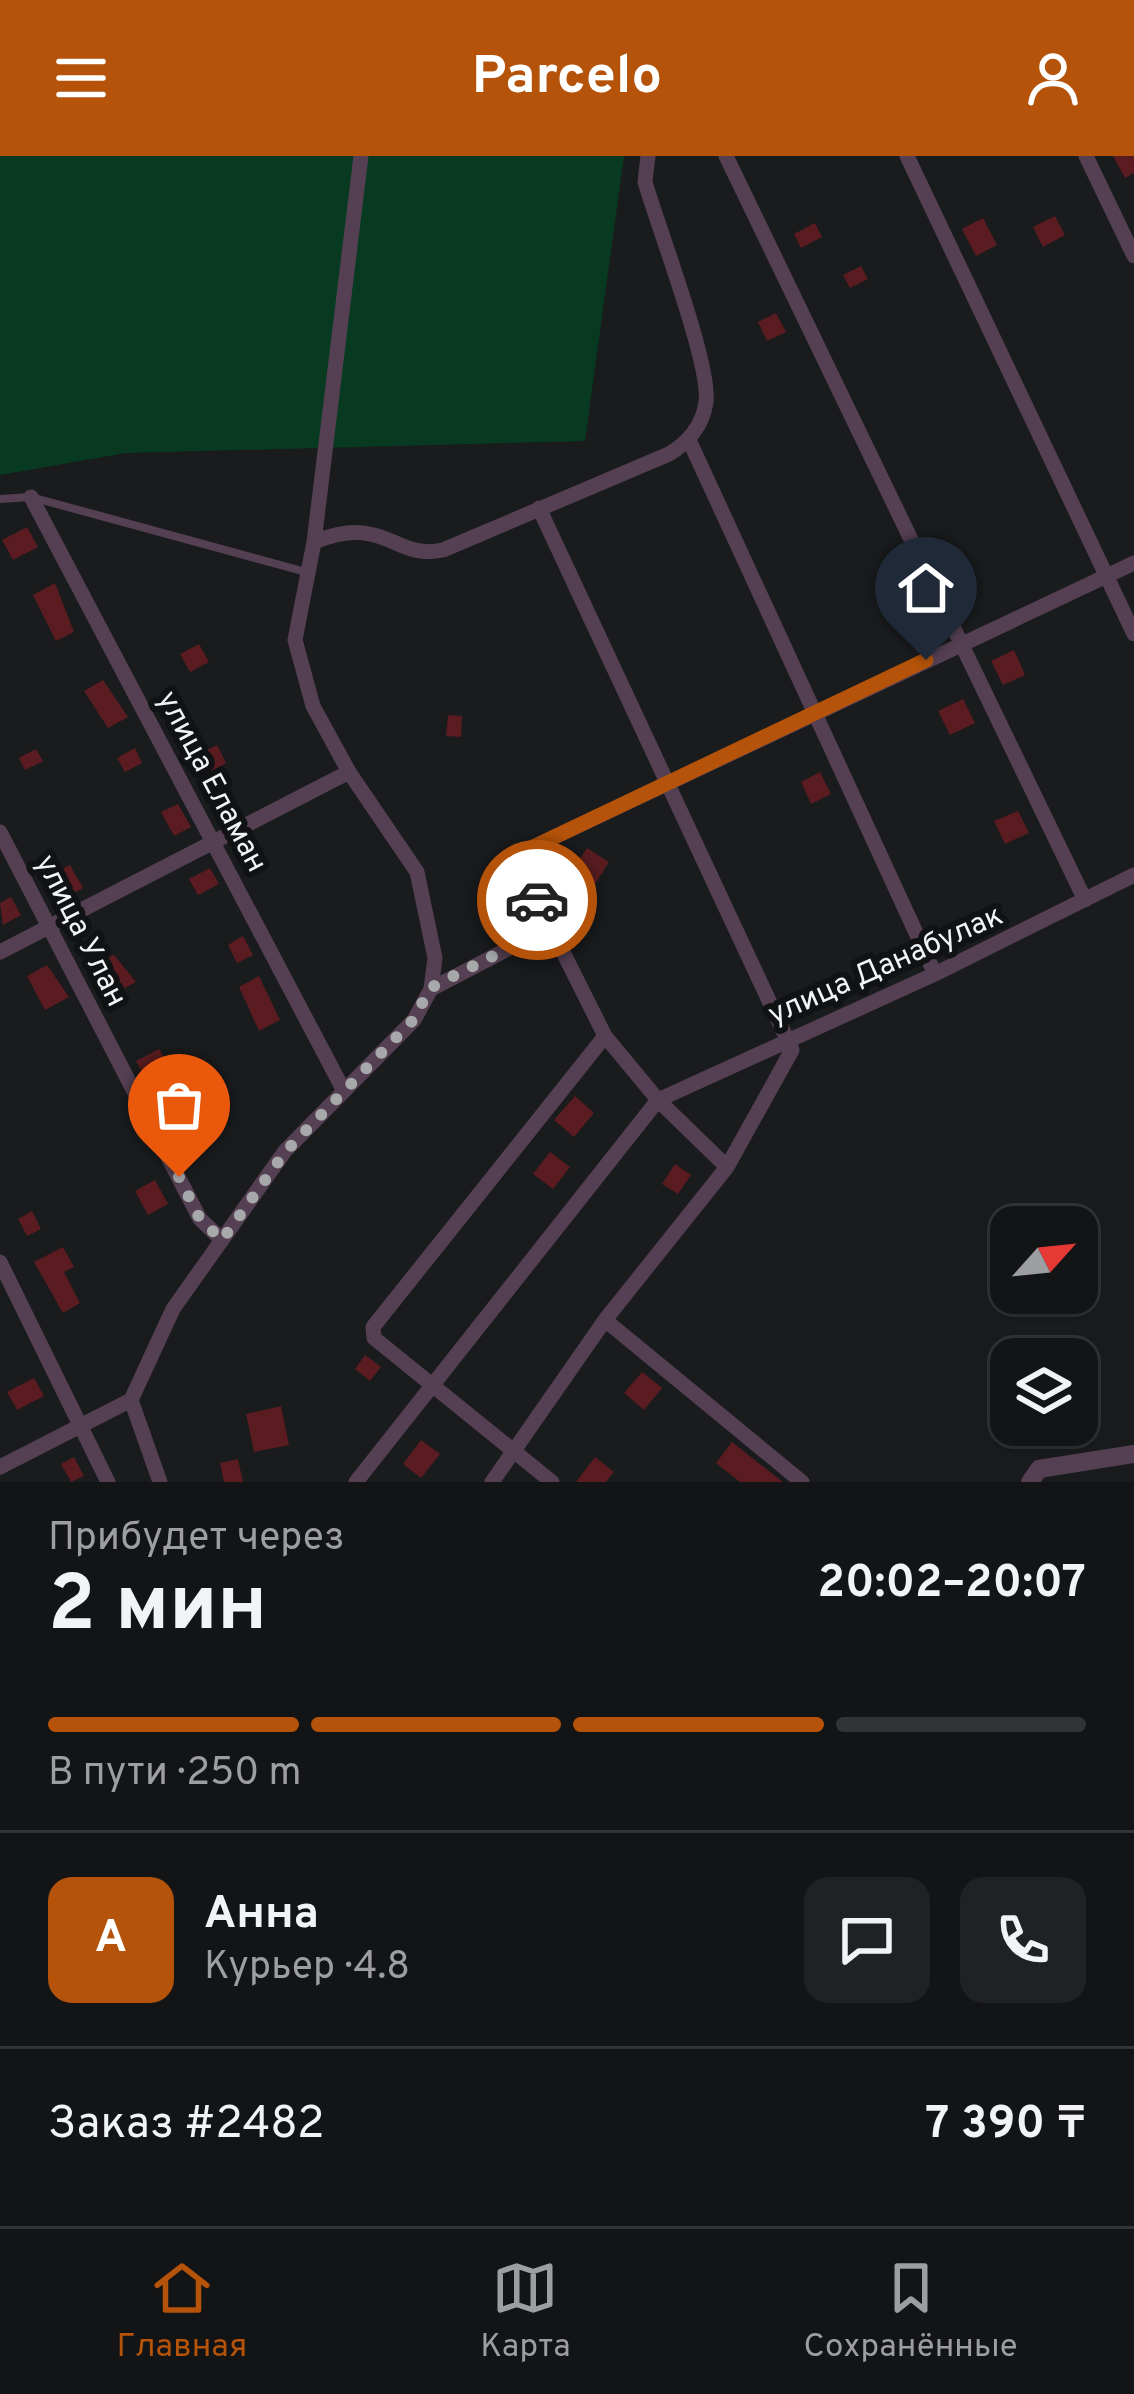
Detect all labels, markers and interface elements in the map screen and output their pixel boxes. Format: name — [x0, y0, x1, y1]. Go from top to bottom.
text: Parcelo — [472, 44, 662, 113]
icon: menu — [48, 45, 114, 111]
icon: person — [1020, 45, 1086, 111]
pin — [875, 537, 977, 660]
icon: home — [893, 555, 959, 621]
street label: улица Еламан — [147, 685, 274, 879]
courier — [477, 840, 597, 960]
street label: улица Улан — [26, 849, 134, 1013]
icon: car — [504, 867, 570, 933]
street label: улица Данабулак — [763, 898, 1009, 1035]
pin — [128, 1054, 230, 1177]
icon: bag — [146, 1072, 212, 1138]
north arrow — [990, 1206, 1098, 1314]
map controls — [990, 1206, 1098, 1446]
button: layers — [990, 1338, 1098, 1446]
text: Прибудет через — [48, 1515, 345, 1564]
text: 20:02–20:07 — [817, 1556, 1086, 1613]
text: 2 мин — [48, 1559, 267, 1658]
text: В пути · 250 m — [48, 1750, 301, 1799]
button: chat — [804, 1877, 930, 2003]
button: phone — [960, 1877, 1086, 2003]
text: Анна — [204, 1887, 319, 1944]
text: А — [95, 1911, 127, 1968]
text: Курьер · 4.8 — [204, 1944, 410, 1993]
text: Заказ #2482 — [48, 2097, 324, 2154]
text: 7 390 ₸ — [925, 2097, 1086, 2154]
tab: Главная — [116, 2255, 247, 2369]
tab: Карта — [480, 2255, 571, 2369]
tab: Сохранённые — [803, 2255, 1018, 2369]

